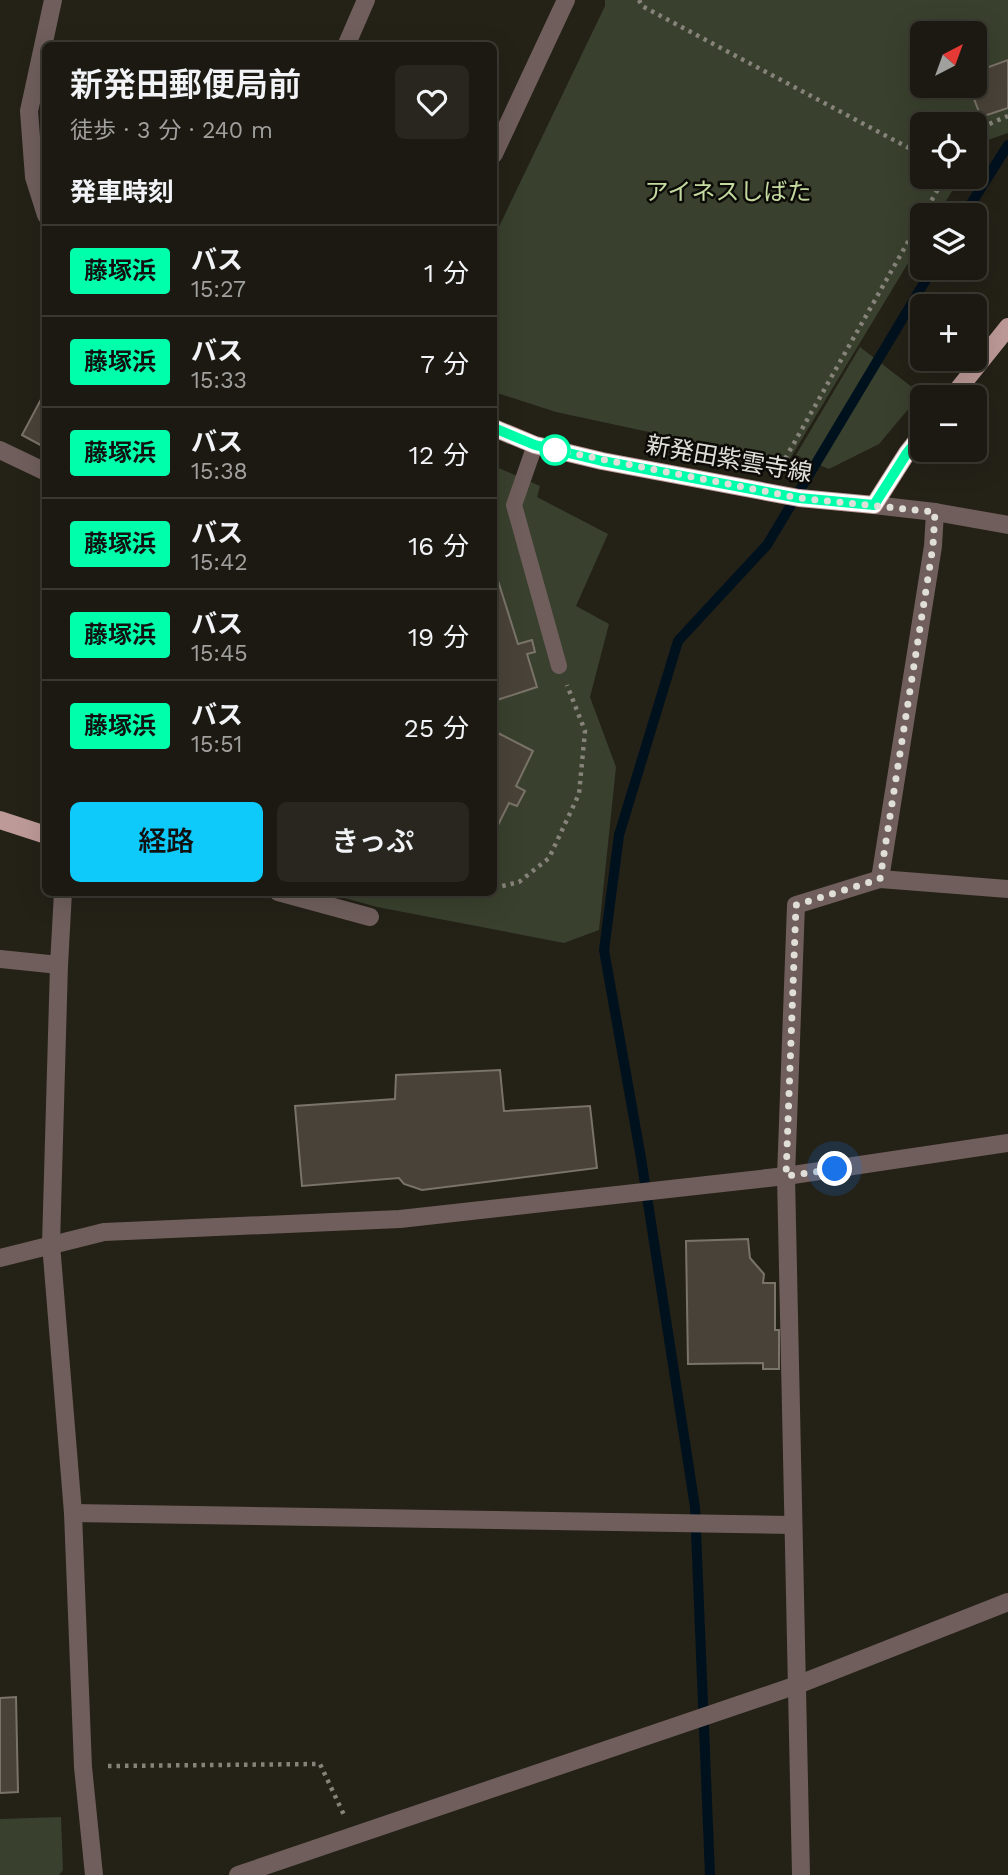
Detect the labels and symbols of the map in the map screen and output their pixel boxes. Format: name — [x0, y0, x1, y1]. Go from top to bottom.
north arrow — [910, 21, 987, 98]
park label: アイネスしばた — [645, 178, 811, 206]
street label: 新発田紫雲寺線 — [644, 431, 814, 487]
unlabelled marker — [540, 435, 570, 465]
your location — [817, 1151, 852, 1186]

